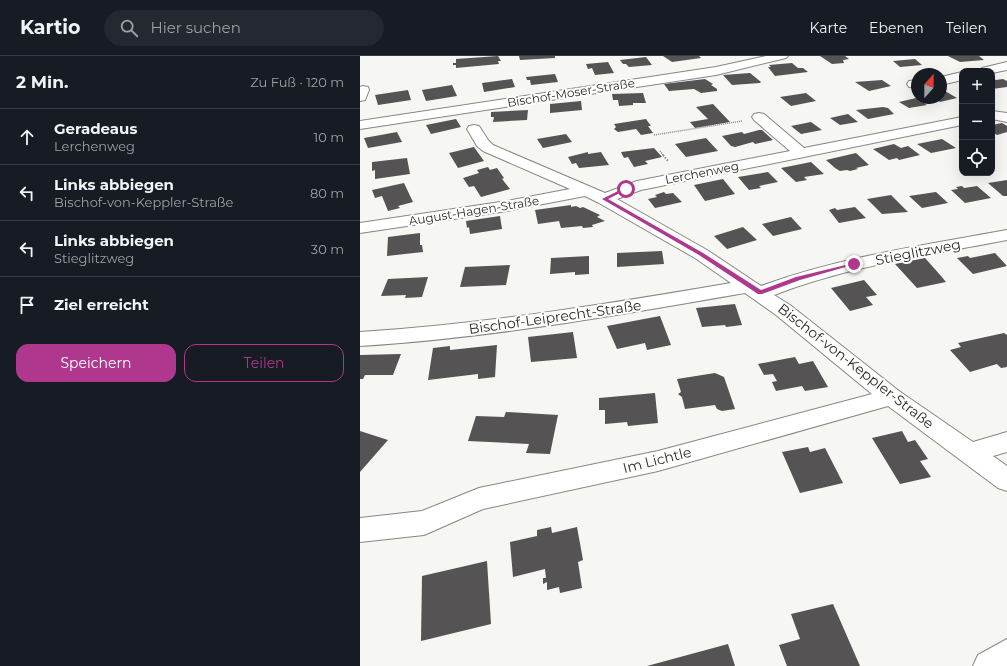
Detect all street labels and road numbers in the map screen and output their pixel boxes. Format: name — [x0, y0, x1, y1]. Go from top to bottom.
street label: Bischof-Moser-Straße — [506, 75, 636, 110]
street label: Lerchenweg — [664, 158, 740, 187]
street label: August-Hagen-Straße — [408, 193, 540, 228]
street label: Stieglitzweg — [874, 235, 962, 269]
street label: Bischof-Leiprecht-Straße — [468, 296, 642, 338]
street label: Bischof-von-Keppler-Straße — [774, 299, 938, 433]
street label: Im Lichtle — [621, 443, 693, 477]

